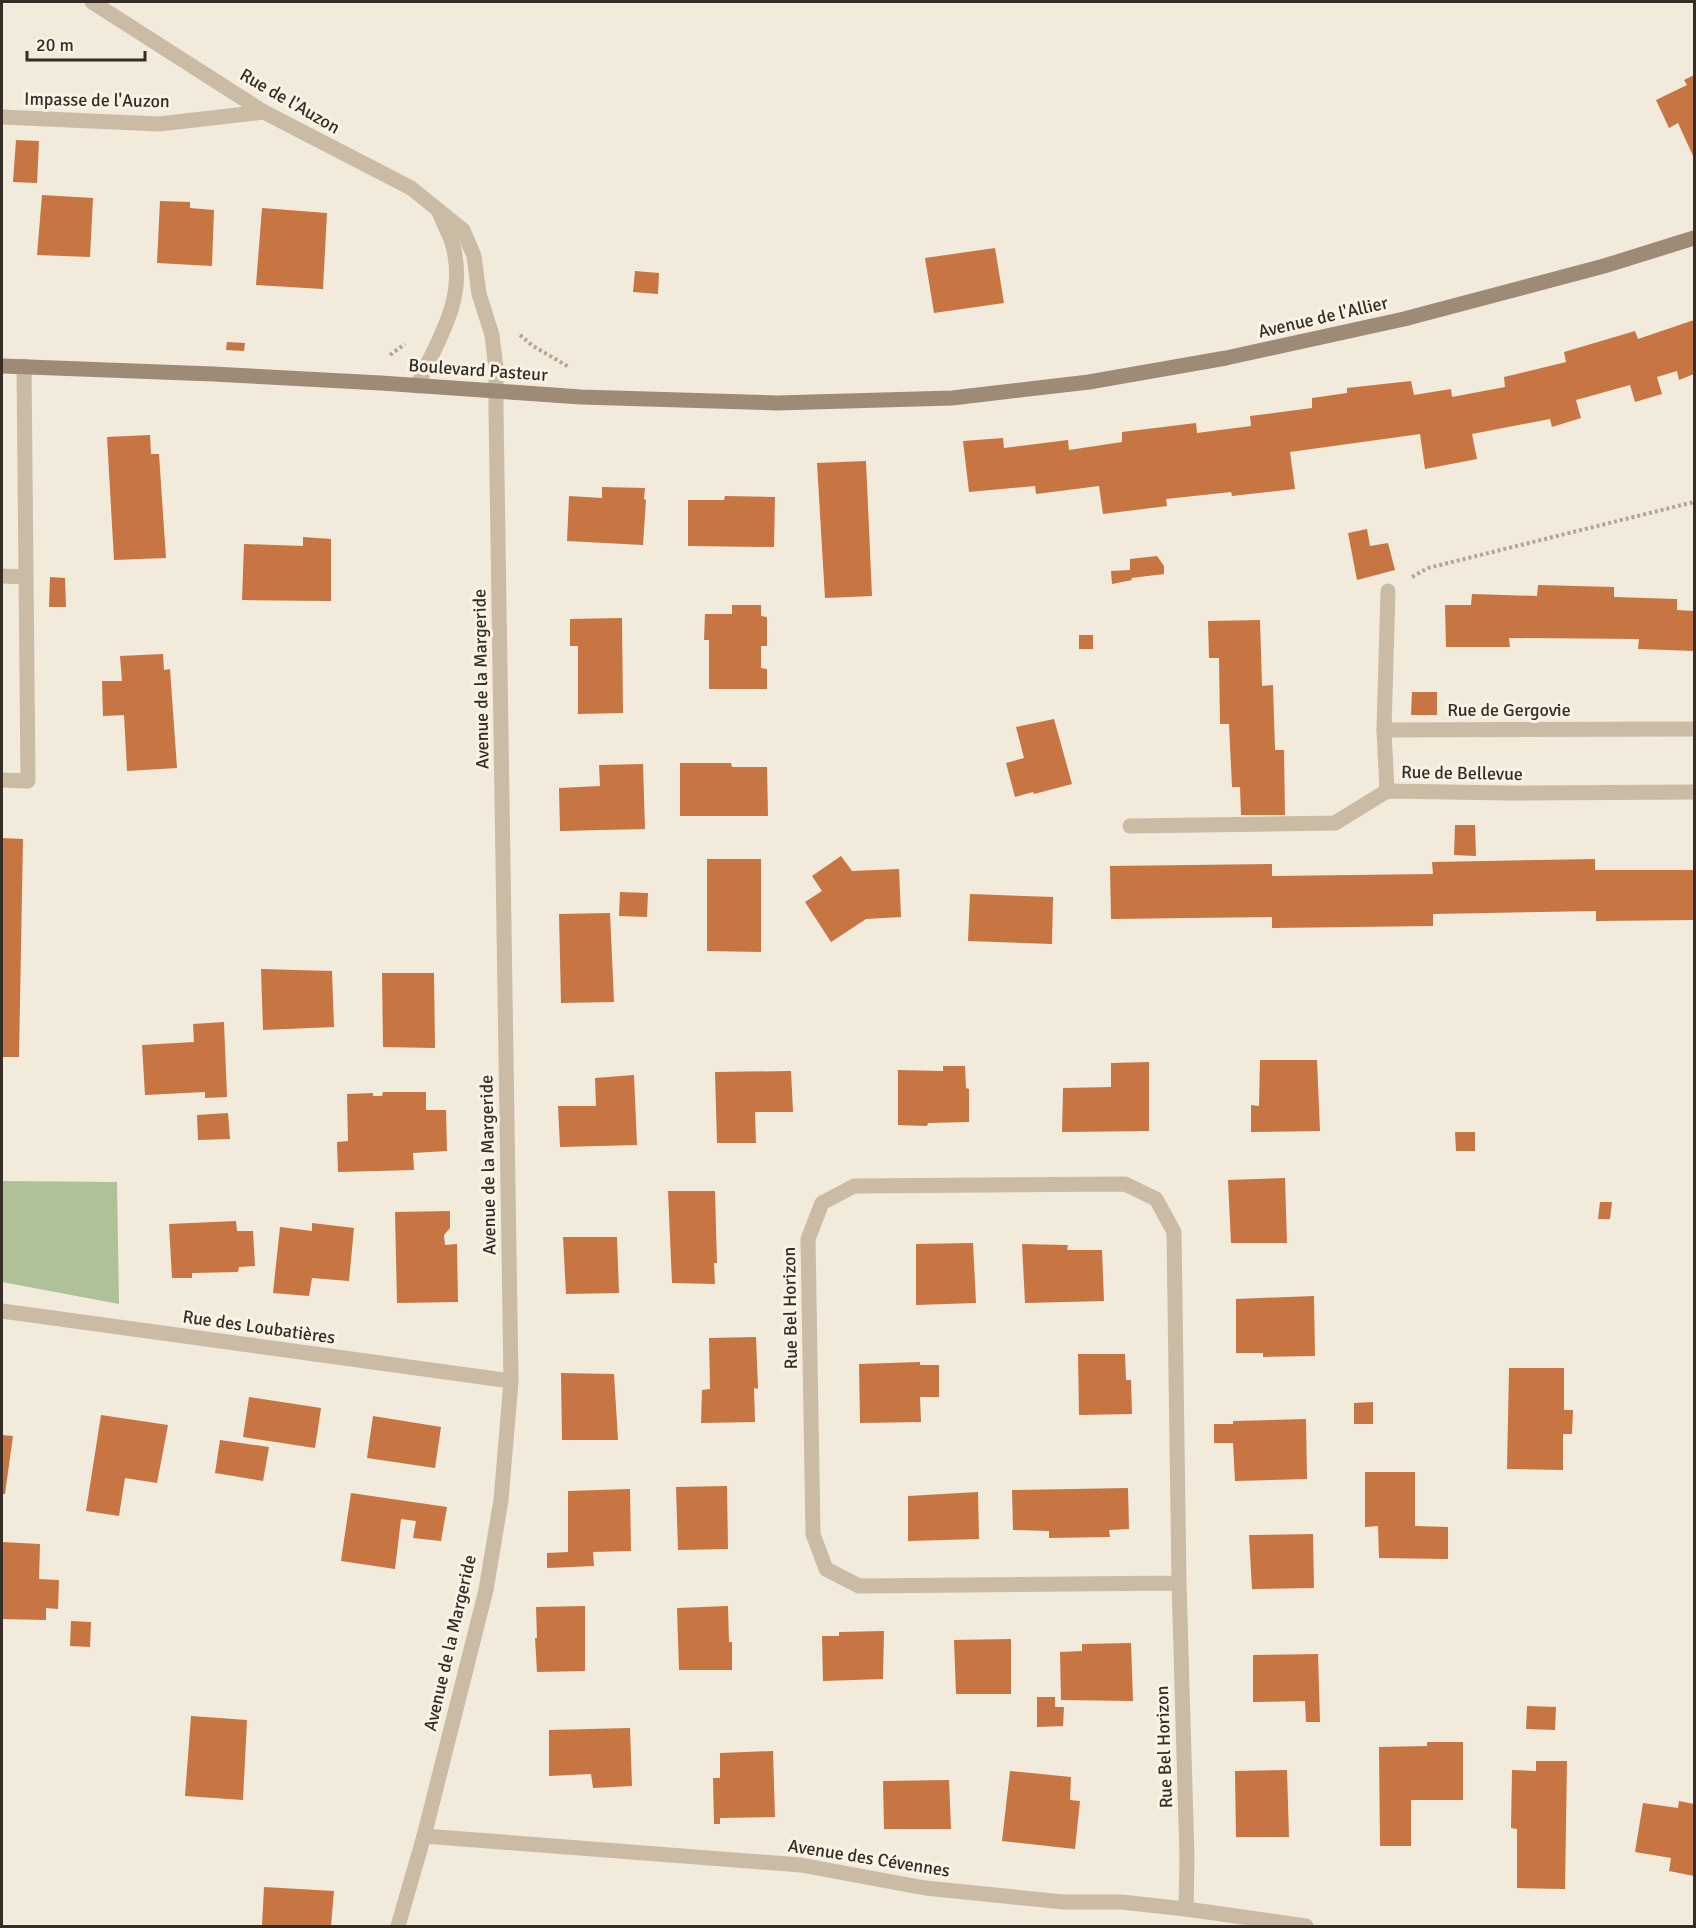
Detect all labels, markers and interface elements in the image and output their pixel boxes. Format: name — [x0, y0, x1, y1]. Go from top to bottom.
scale bar — [27, 24, 146, 62]
text: 20 m — [36, 34, 74, 56]
street label: Rue de l'Auzon — [236, 64, 344, 138]
street label: Impasse de l'Auzon — [24, 88, 170, 112]
street label: Avenue de l'Allier — [1256, 291, 1391, 343]
street label: Boulevard Pasteur — [408, 354, 549, 386]
street label: Avenue de la Margeride — [468, 589, 494, 769]
street label: Rue de Gergovie — [1447, 699, 1571, 721]
street label: Rue de Bellevue — [1401, 761, 1523, 785]
street label: Avenue de la Margeride — [475, 1075, 501, 1255]
street label: Rue Bel Horizon — [778, 1247, 802, 1369]
street label: Rue des Loubatières — [181, 1305, 337, 1349]
street label: Avenue de la Margeride — [419, 1553, 481, 1733]
street label: Rue Bel Horizon — [1151, 1685, 1177, 1809]
street label: Avenue des Cévennes — [786, 1834, 952, 1882]

